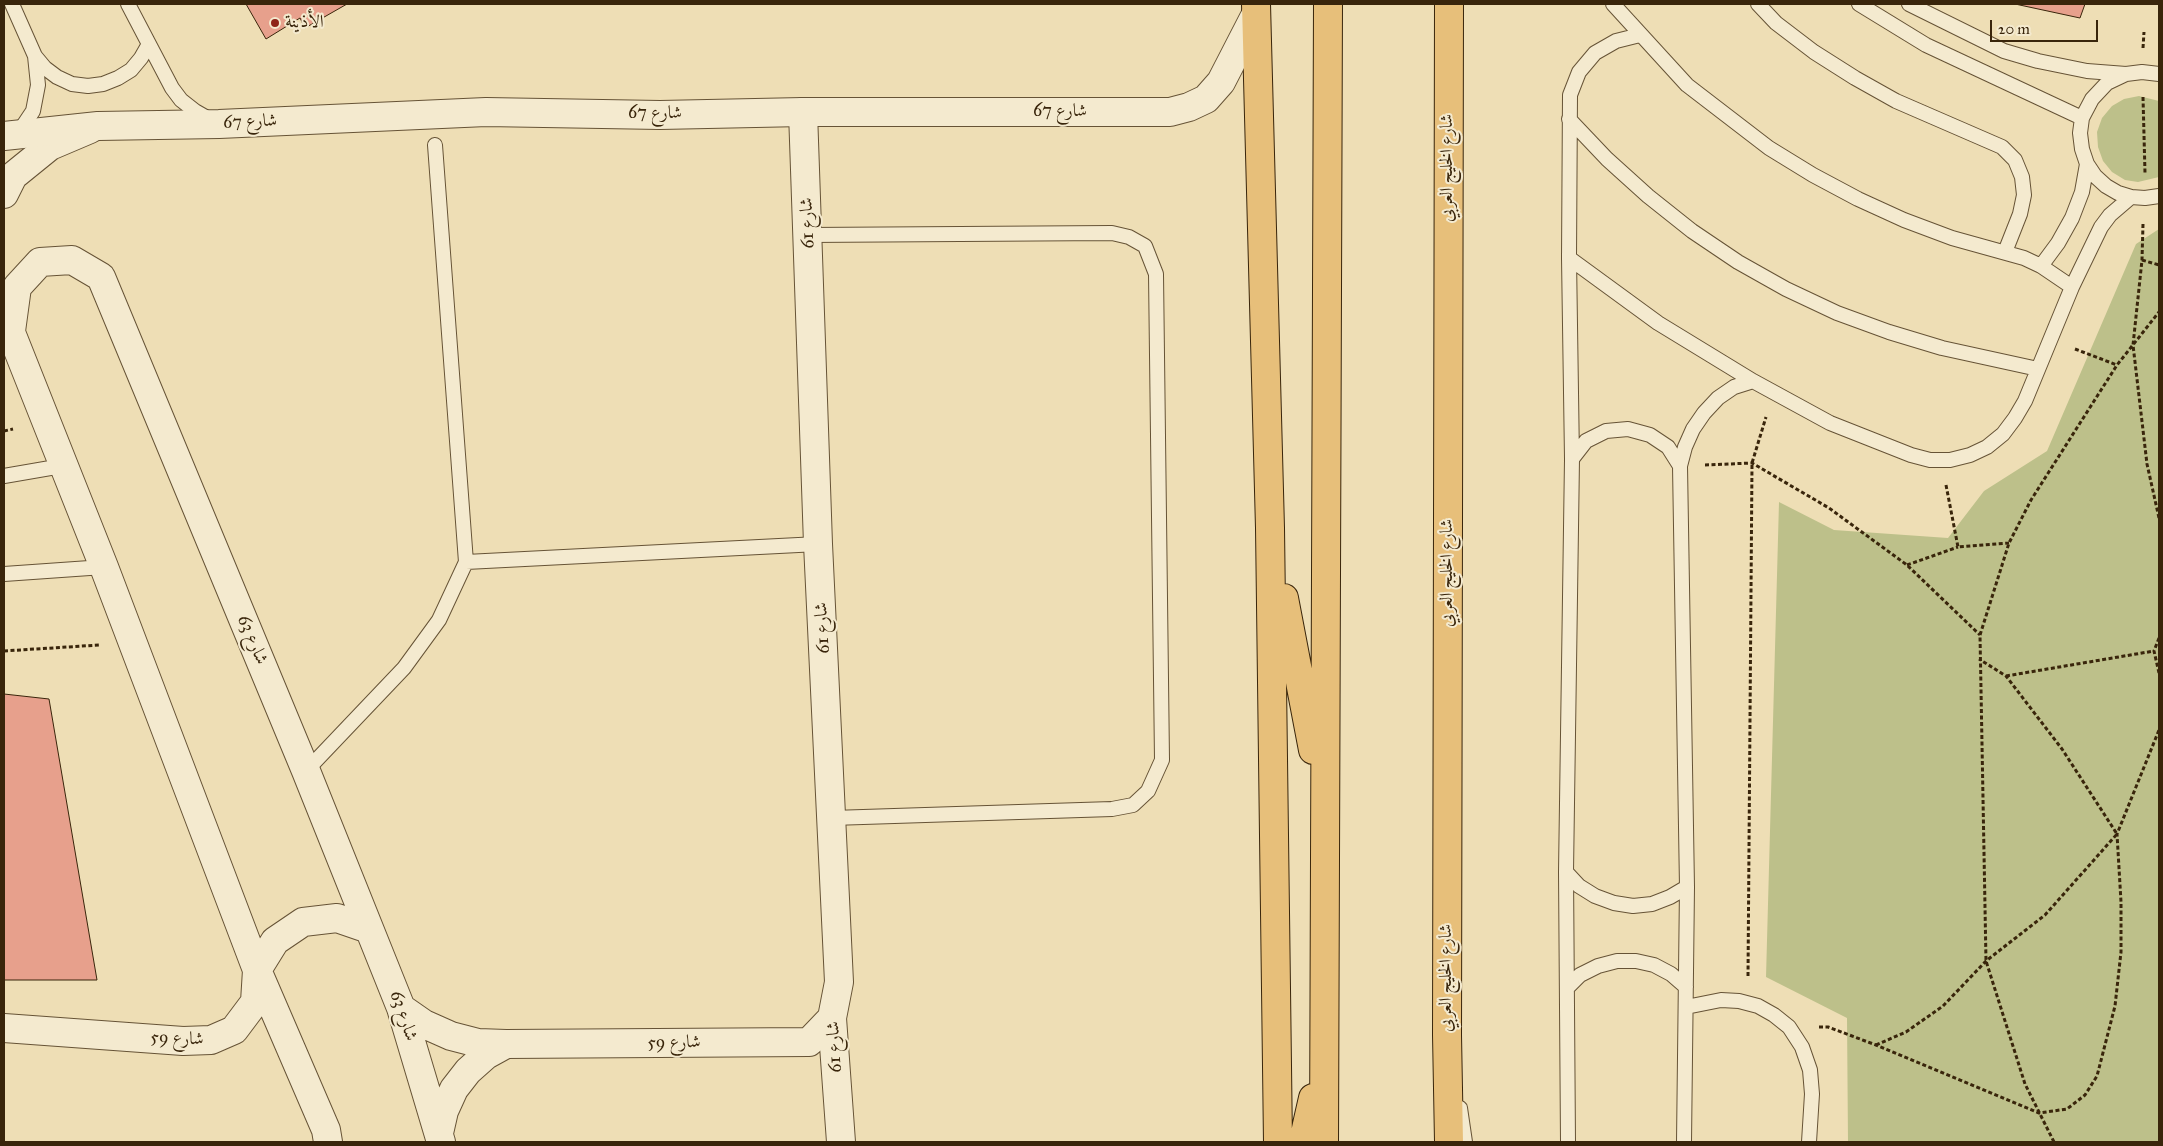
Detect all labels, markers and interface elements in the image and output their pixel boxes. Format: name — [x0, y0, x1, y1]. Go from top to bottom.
scale bar — [1993, 10, 2100, 42]
place label: الأذينة — [285, 12, 324, 34]
marker: الأذينة — [269, 17, 281, 29]
text: 20 m — [1998, 20, 2030, 38]
street label: شارع 67 — [1033, 101, 1087, 123]
street label: شارع 67 — [628, 103, 682, 125]
street label: شارع 67 — [223, 110, 277, 134]
street label: شارع الخليج العربي — [1437, 114, 1459, 222]
street label: شارع 61 — [796, 197, 820, 249]
street label: شارع الخليج العربي — [1437, 519, 1459, 627]
street label: شارع 61 — [811, 602, 835, 654]
street label: شارع 63 — [232, 612, 272, 668]
street label: شارع الخليج العربي — [1436, 924, 1458, 1032]
street label: شارع 63 — [384, 988, 422, 1044]
street label: شارع 61 — [823, 1021, 847, 1073]
street label: شارع 59 — [150, 1027, 204, 1051]
street label: شارع 59 — [647, 1032, 701, 1054]

